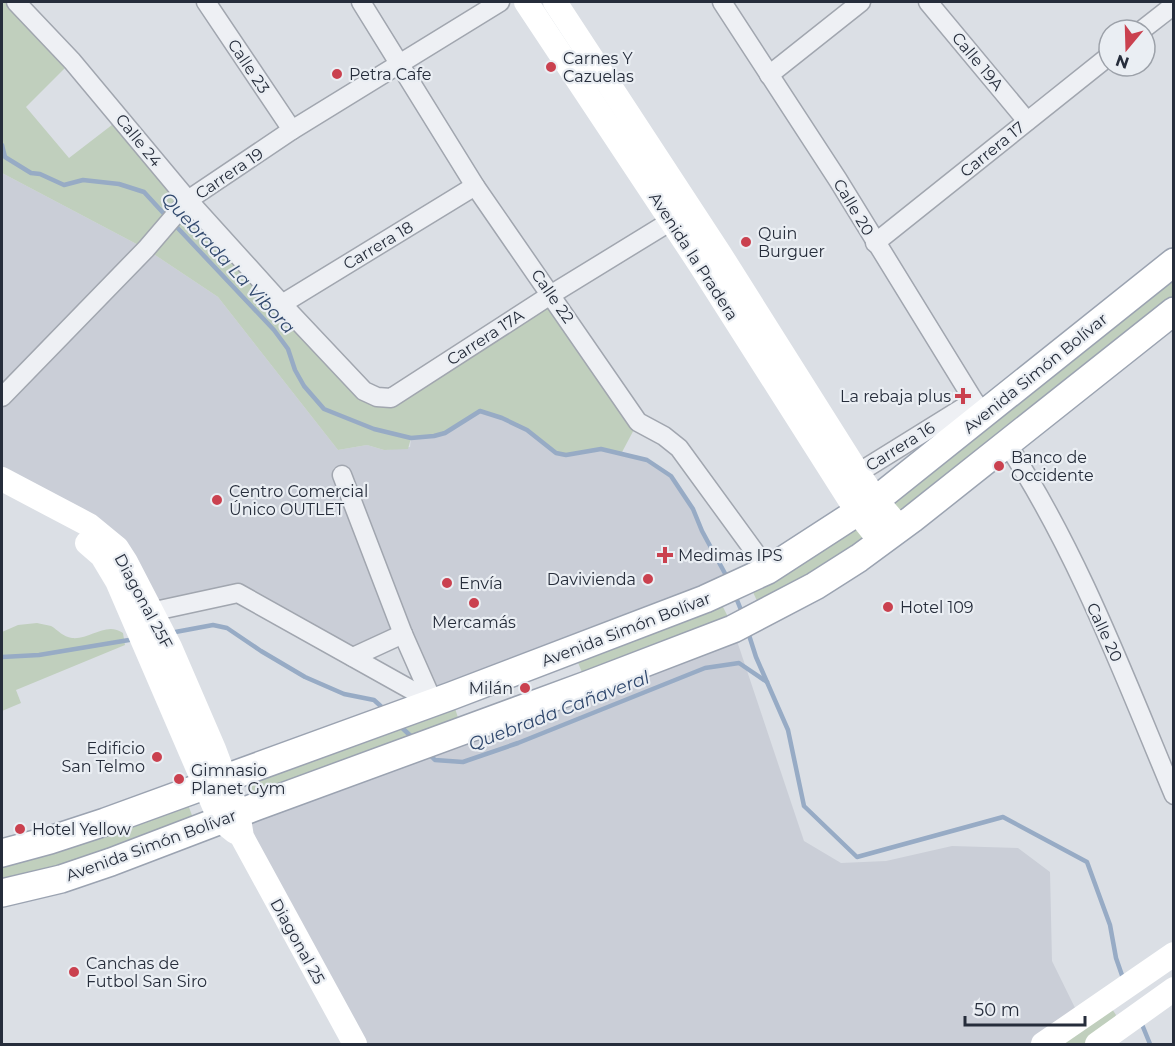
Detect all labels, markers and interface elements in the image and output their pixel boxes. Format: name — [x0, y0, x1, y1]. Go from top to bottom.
north arrow — [1097, 18, 1157, 78]
street label: Calle 19A — [948, 28, 1008, 95]
street label: Calle 23 — [224, 36, 274, 97]
place label: Carnes Y Cazuelas — [563, 49, 634, 86]
text: N — [1113, 51, 1131, 73]
marker: Carnes Y Cazuelas — [544, 60, 558, 74]
place label: Petra Cafe — [349, 65, 431, 84]
marker: Petra Cafe — [330, 67, 344, 81]
street label: Calle 24 — [112, 110, 166, 171]
street label: Carrera 17 — [956, 118, 1028, 181]
street label: Carrera 19 — [192, 144, 267, 203]
street label: Calle 20 — [829, 175, 878, 239]
water label: Quebrada La Vibora — [157, 188, 299, 338]
street label: Avenida la Pradera — [645, 189, 742, 324]
street label: Carrera 18 — [340, 217, 417, 274]
place label: Quin Burguer — [758, 224, 825, 261]
marker: Quin Burguer — [739, 235, 753, 249]
street label: Calle 22 — [527, 266, 578, 327]
street label: Carrera 17A — [443, 305, 528, 369]
street label: Avenida Simón Bolívar — [959, 309, 1111, 437]
place label: La rebaja plus — [840, 387, 951, 406]
marker: La rebaja plus — [956, 389, 970, 403]
street label: Carrera 16 — [862, 418, 938, 475]
place label: Banco de Occidente — [1011, 448, 1094, 485]
marker: Banco de Occidente — [992, 459, 1006, 473]
place label: Centro Comercial Único OUTLET — [229, 482, 368, 519]
marker: Centro Comercial Único OUTLET — [210, 493, 224, 507]
marker: Medimas IPS — [656, 546, 674, 564]
place label: Medimas IPS — [678, 546, 783, 565]
street label: Diagonal 25F — [111, 550, 177, 652]
place label: Davivienda — [547, 570, 636, 589]
marker: Davivienda — [641, 572, 655, 586]
place label: Envía — [459, 574, 503, 593]
marker: Envía — [440, 576, 454, 590]
street label: Avenida Simón Bolívar — [539, 588, 714, 671]
marker: Mercamás — [467, 596, 481, 610]
place label: Hotel 109 — [900, 598, 974, 617]
marker: Hotel 109 — [881, 600, 895, 614]
street label: Calle 20 — [1083, 600, 1126, 665]
place label: Mercamás — [432, 613, 516, 632]
water label: Quebrada Cañaveral — [465, 666, 653, 756]
place label: Milán — [469, 679, 513, 698]
marker: Milán — [518, 681, 532, 695]
place label: Edificio San Telmo — [61, 739, 145, 776]
marker: Edificio San Telmo — [150, 750, 164, 764]
place label: Gimnasio Planet Gym — [191, 761, 285, 798]
marker: Gimnasio Planet Gym — [172, 772, 186, 786]
street label: Avenida Simón Bolívar — [63, 806, 239, 885]
place label: Hotel Yellow — [32, 820, 131, 839]
marker: Hotel Yellow — [13, 822, 27, 836]
street label: Diagonal 25 — [266, 895, 329, 987]
place label: Canchas de Futbol San Siro — [86, 954, 207, 991]
marker: Canchas de Futbol San Siro — [67, 965, 81, 979]
scale bar — [965, 989, 1085, 1027]
text: 50 m — [974, 999, 1020, 1021]

